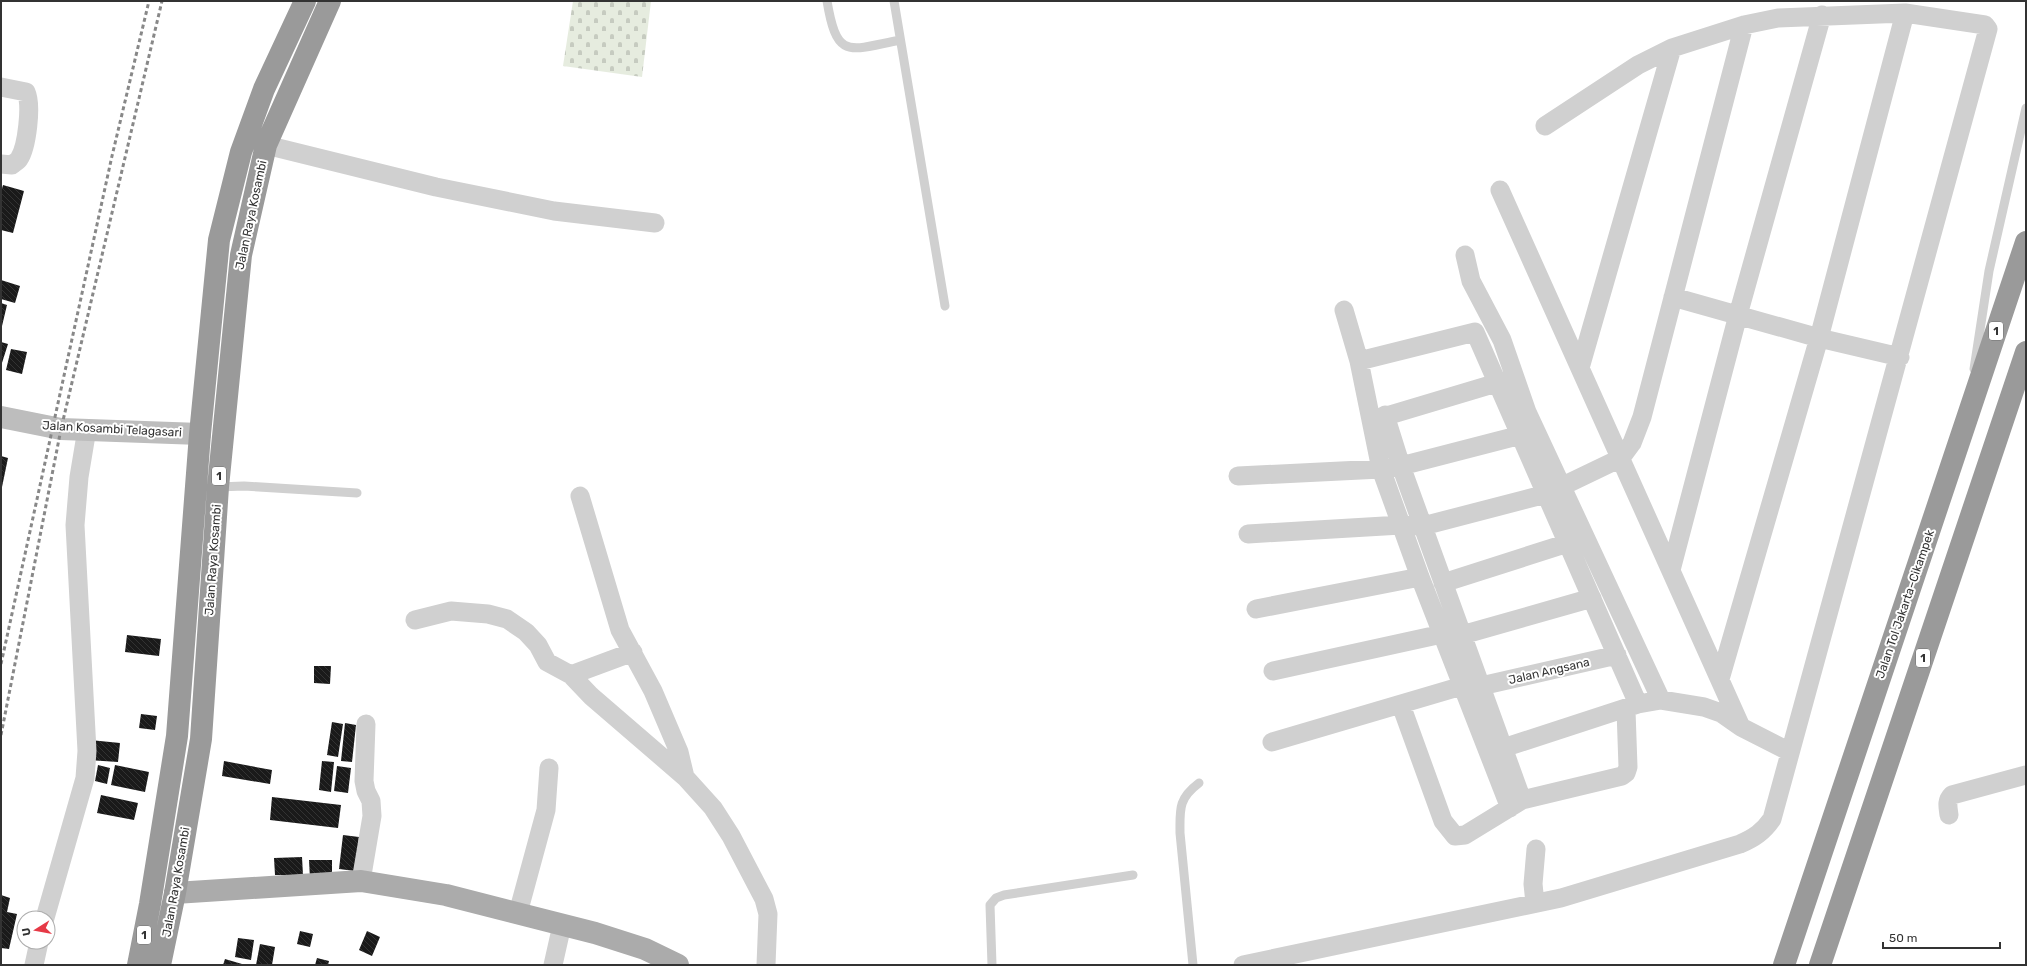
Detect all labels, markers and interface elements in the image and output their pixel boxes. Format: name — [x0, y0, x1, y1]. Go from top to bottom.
street label: Jalan Raya Kosambi — [233, 159, 269, 271]
road number: 1 — [1989, 322, 2003, 340]
street label: Jalan Kosambi Telagasari — [42, 418, 182, 440]
road number: 1 — [212, 467, 226, 485]
street label: Jalan Raya Kosambi — [202, 504, 224, 616]
street label: Jalan Tol Jakarta–Cikampek — [1873, 527, 1937, 680]
road number: 1 — [1916, 649, 1930, 667]
street label: Jalan Angsana — [1507, 655, 1591, 687]
street label: Jalan Raya Kosambi — [159, 826, 193, 938]
north arrow — [16, 910, 56, 950]
scale bar — [1883, 924, 2000, 950]
road number: 1 — [137, 926, 151, 944]
text: U — [20, 927, 34, 937]
text: 50 m — [1889, 931, 1917, 945]

